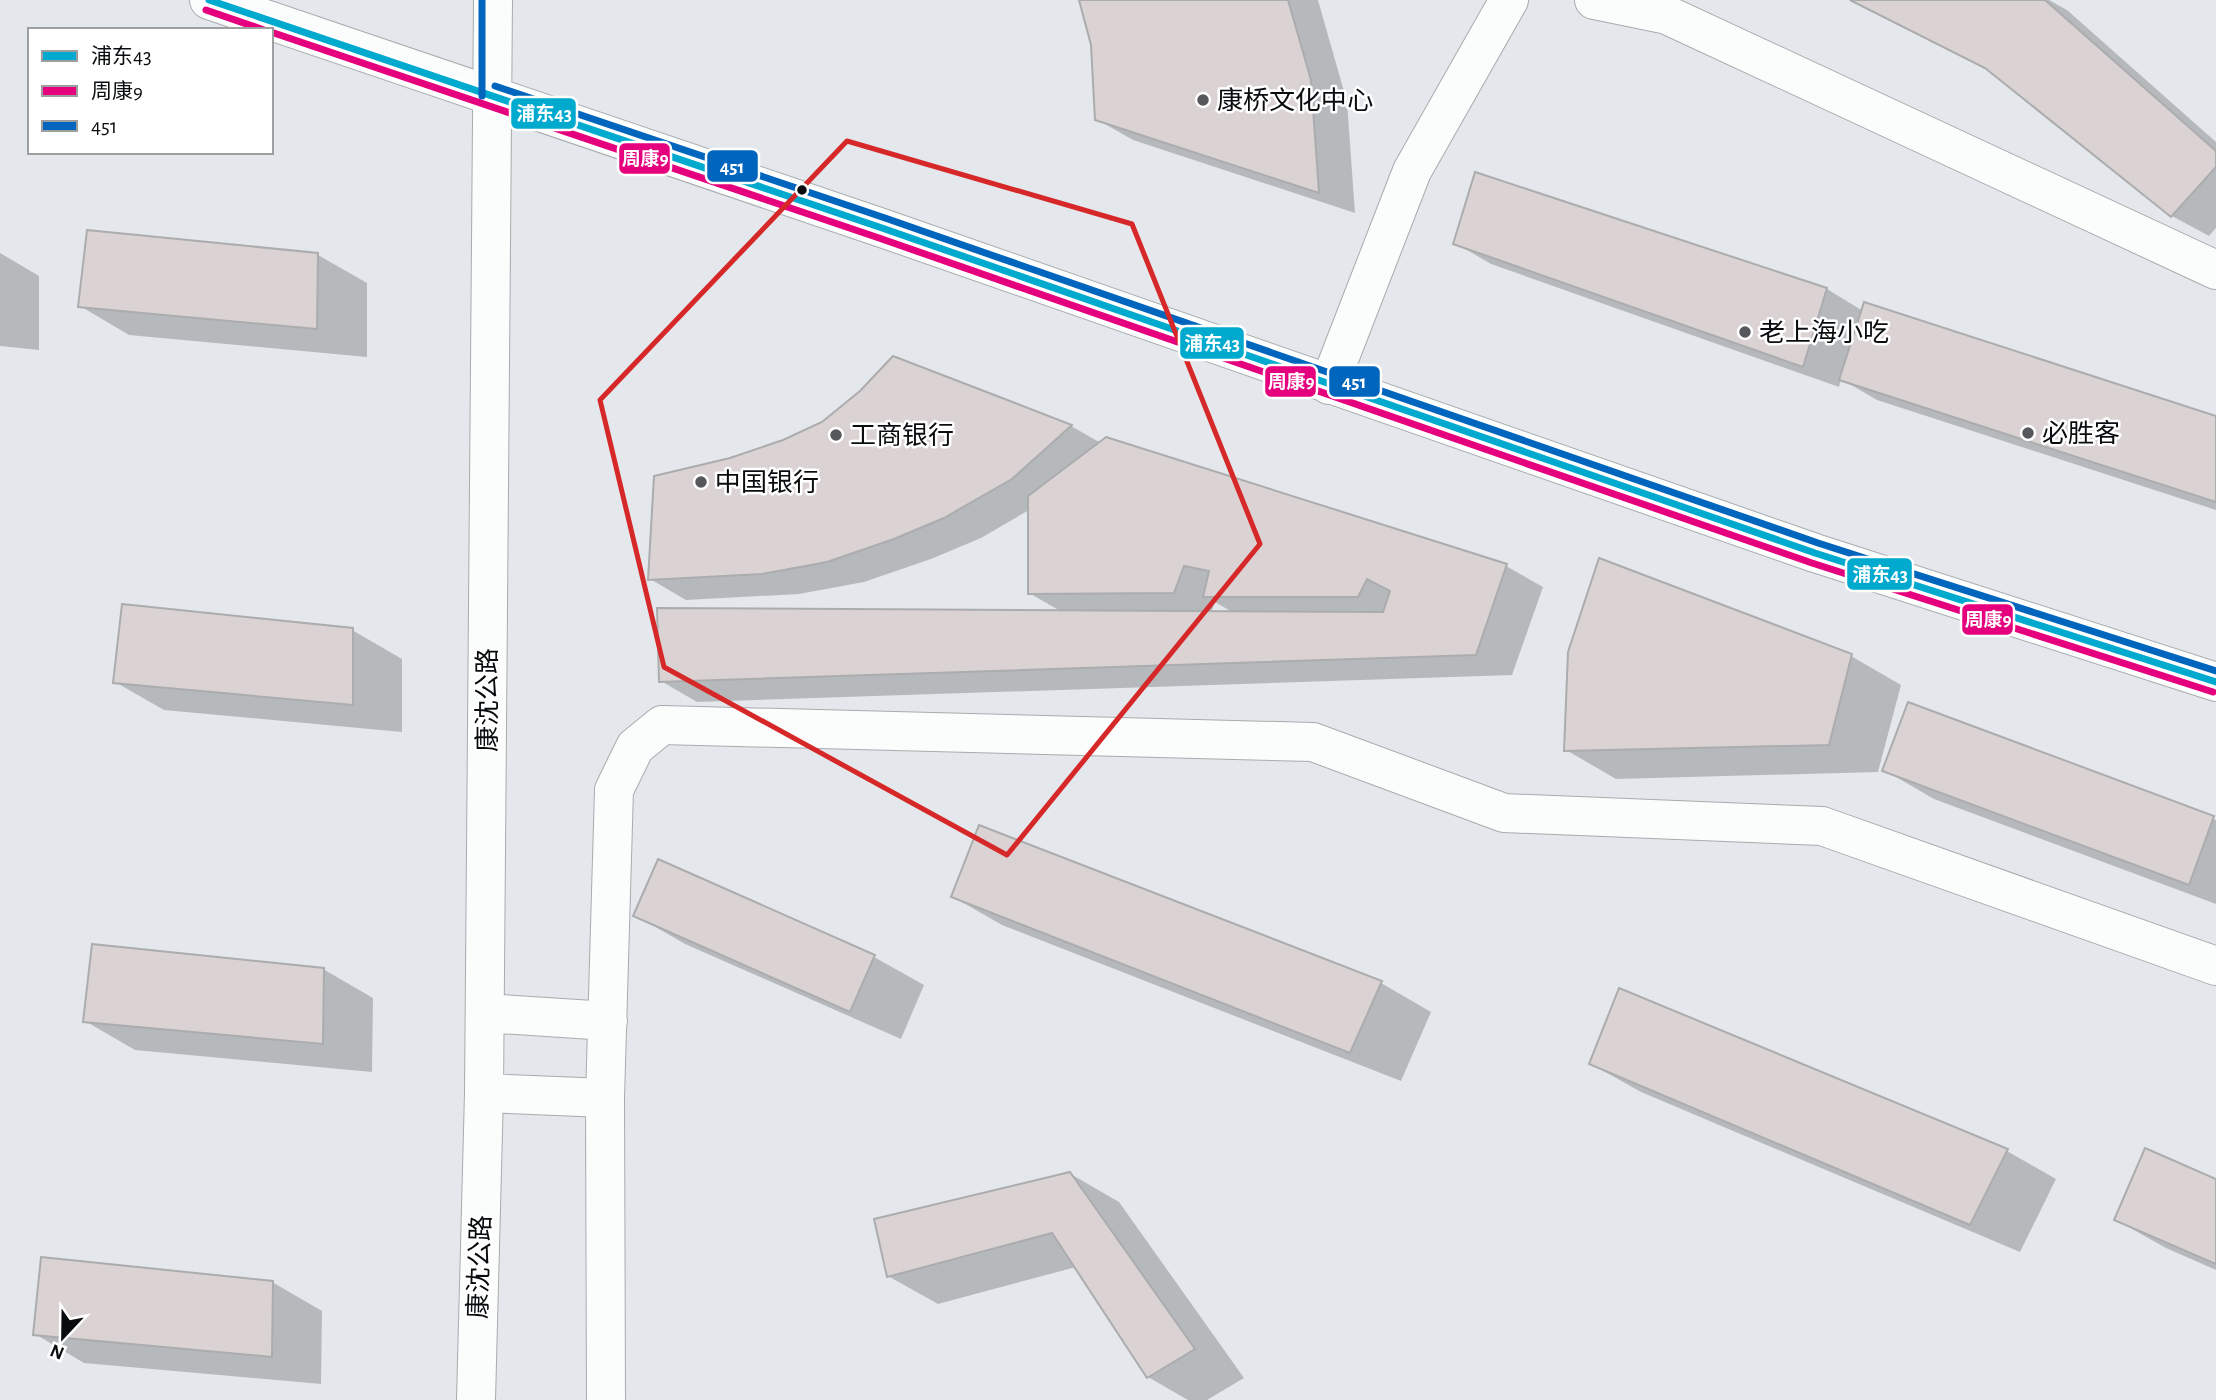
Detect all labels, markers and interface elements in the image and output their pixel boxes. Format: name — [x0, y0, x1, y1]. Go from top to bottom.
legend — [28, 28, 273, 154]
text: 浦东43 — [91, 45, 152, 67]
text: 周康9 — [91, 80, 143, 102]
place label: 康桥文化中心 — [1217, 87, 1373, 114]
marker: 康桥文化中心 — [1195, 92, 1211, 108]
line badge: 浦东43 — [510, 97, 577, 130]
text: 浦东43 — [516, 103, 572, 124]
text: 451 — [91, 116, 117, 137]
line badge: 周康9 — [618, 142, 671, 175]
text: 周康9 — [621, 148, 669, 169]
line badge: 451 — [706, 149, 759, 183]
text: 451 — [720, 158, 744, 177]
unlabelled marker — [795, 183, 809, 197]
place label: 老上海小吃 — [1759, 319, 1889, 346]
marker: 老上海小吃 — [1737, 324, 1753, 340]
line badge: 浦东43 — [1179, 326, 1245, 360]
text: 浦东43 — [1184, 333, 1240, 354]
line badge: 周康9 — [1264, 365, 1317, 398]
line badge: 451 — [1328, 365, 1381, 398]
text: 周康9 — [1267, 371, 1315, 392]
text: 451 — [1342, 373, 1366, 392]
place label: 必胜客 — [2042, 419, 2120, 447]
place label: 工商银行 — [850, 422, 954, 449]
marker: 必胜客 — [2020, 425, 2036, 441]
marker: 工商银行 — [828, 427, 844, 443]
place label: 中国银行 — [715, 469, 819, 496]
marker: 中国银行 — [693, 474, 709, 490]
line badge: 浦东43 — [1846, 557, 1913, 591]
text: 浦东43 — [1852, 564, 1908, 585]
line badge: 周康9 — [1961, 603, 2014, 636]
text: 周康9 — [1964, 609, 2012, 630]
street label: 康沈公路 — [474, 648, 501, 752]
street label: 康沈公路 — [464, 1215, 495, 1319]
north arrow — [28, 1302, 98, 1372]
text: N — [48, 1340, 67, 1363]

